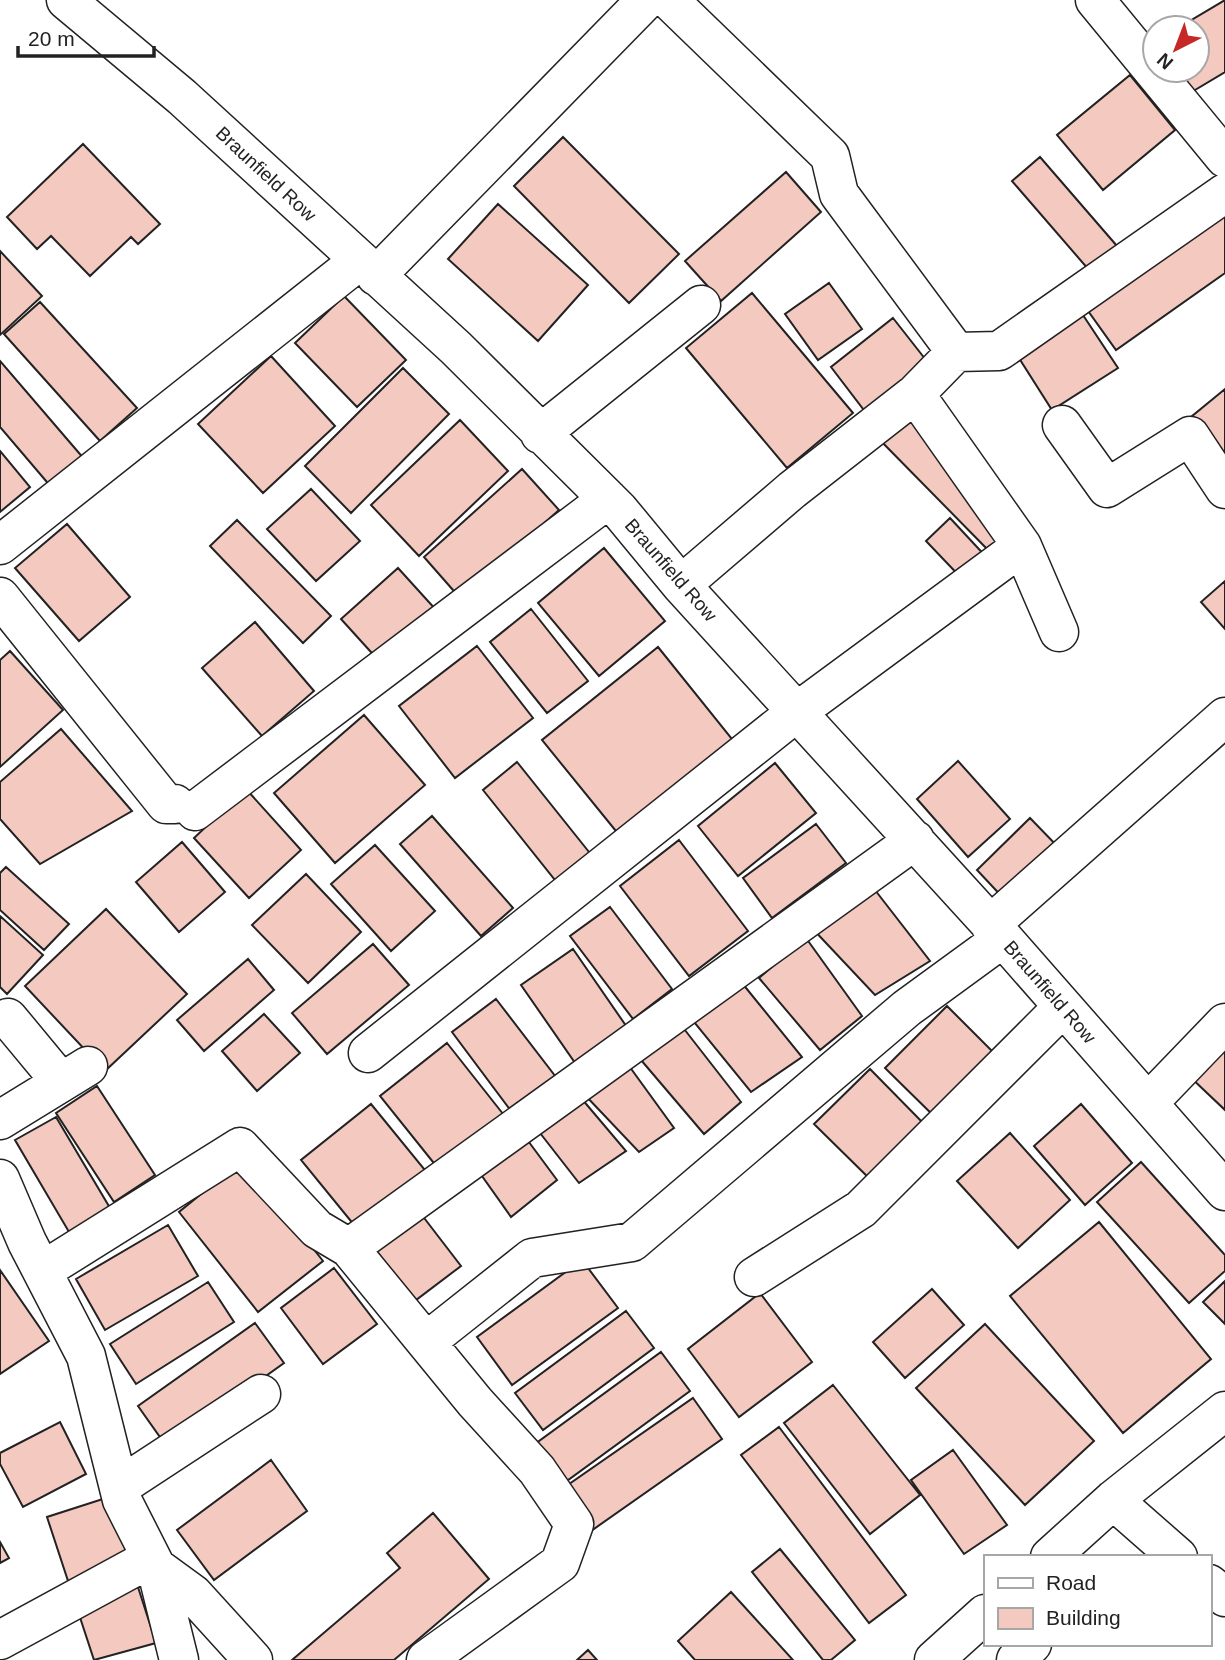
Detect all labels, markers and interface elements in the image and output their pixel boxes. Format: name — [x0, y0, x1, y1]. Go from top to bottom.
scale bar — [18, 14, 154, 58]
north arrow — [1141, 14, 1211, 84]
text: 20 m — [28, 27, 75, 50]
text: N — [1153, 49, 1177, 74]
street label: Braunfield Row — [212, 122, 320, 226]
street label: Braunfield Row — [621, 514, 721, 626]
street label: Braunfield Row — [1000, 936, 1100, 1048]
legend — [984, 1555, 1211, 1646]
text: Road — [1046, 1571, 1096, 1594]
text: Building — [1046, 1606, 1121, 1629]

